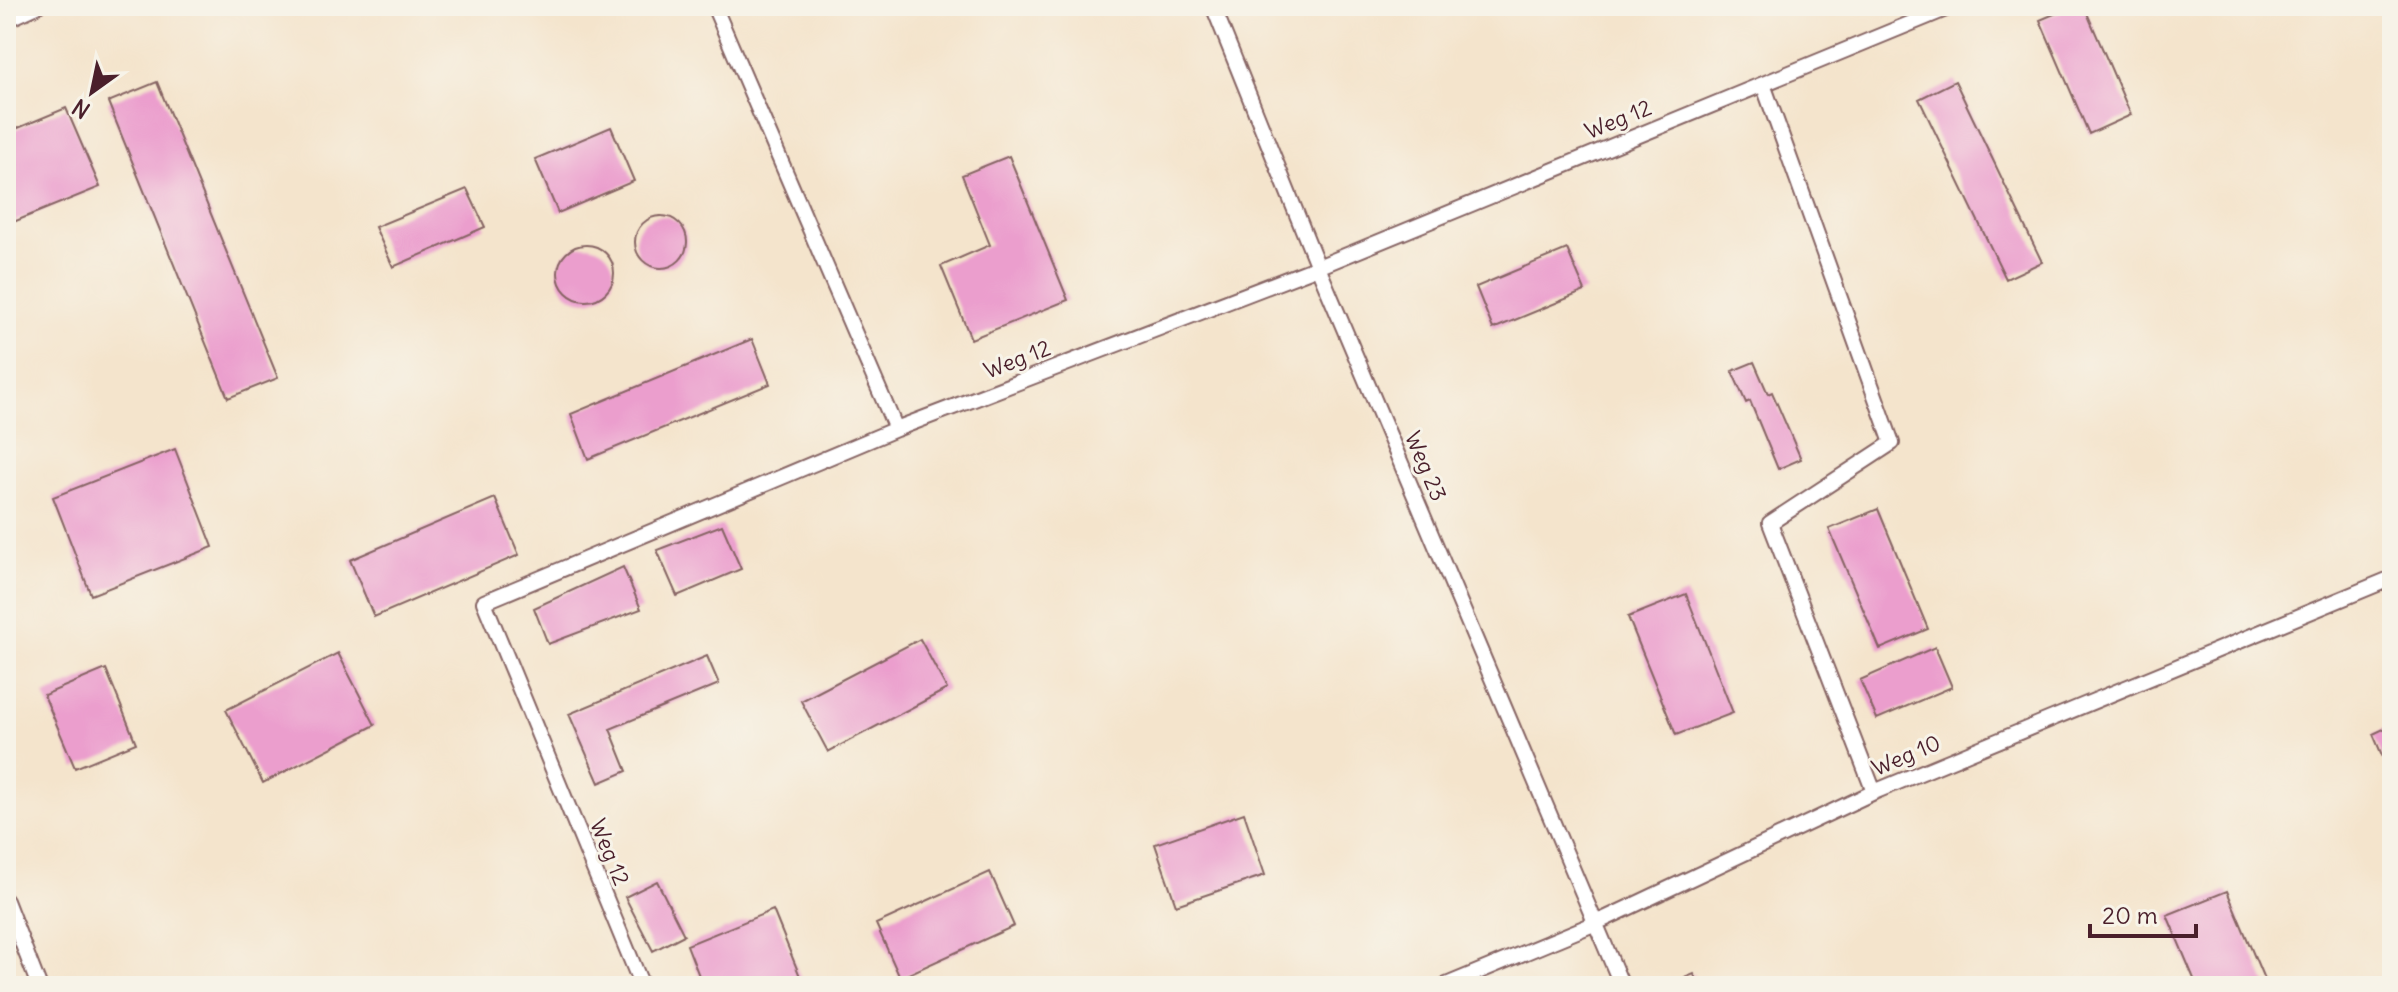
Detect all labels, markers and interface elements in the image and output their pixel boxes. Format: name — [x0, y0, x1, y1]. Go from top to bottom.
north arrow — [52, 52, 132, 132]
text: N — [67, 93, 95, 125]
street label: Weg 12 — [1581, 93, 1655, 145]
street label: Weg 12 — [980, 334, 1054, 384]
street label: Weg 23 — [1399, 427, 1453, 505]
street label: Weg 10 — [1867, 728, 1945, 782]
street label: Weg 12 — [584, 815, 636, 889]
scale bar — [2090, 888, 2196, 938]
text: 20 m — [2102, 900, 2158, 930]

